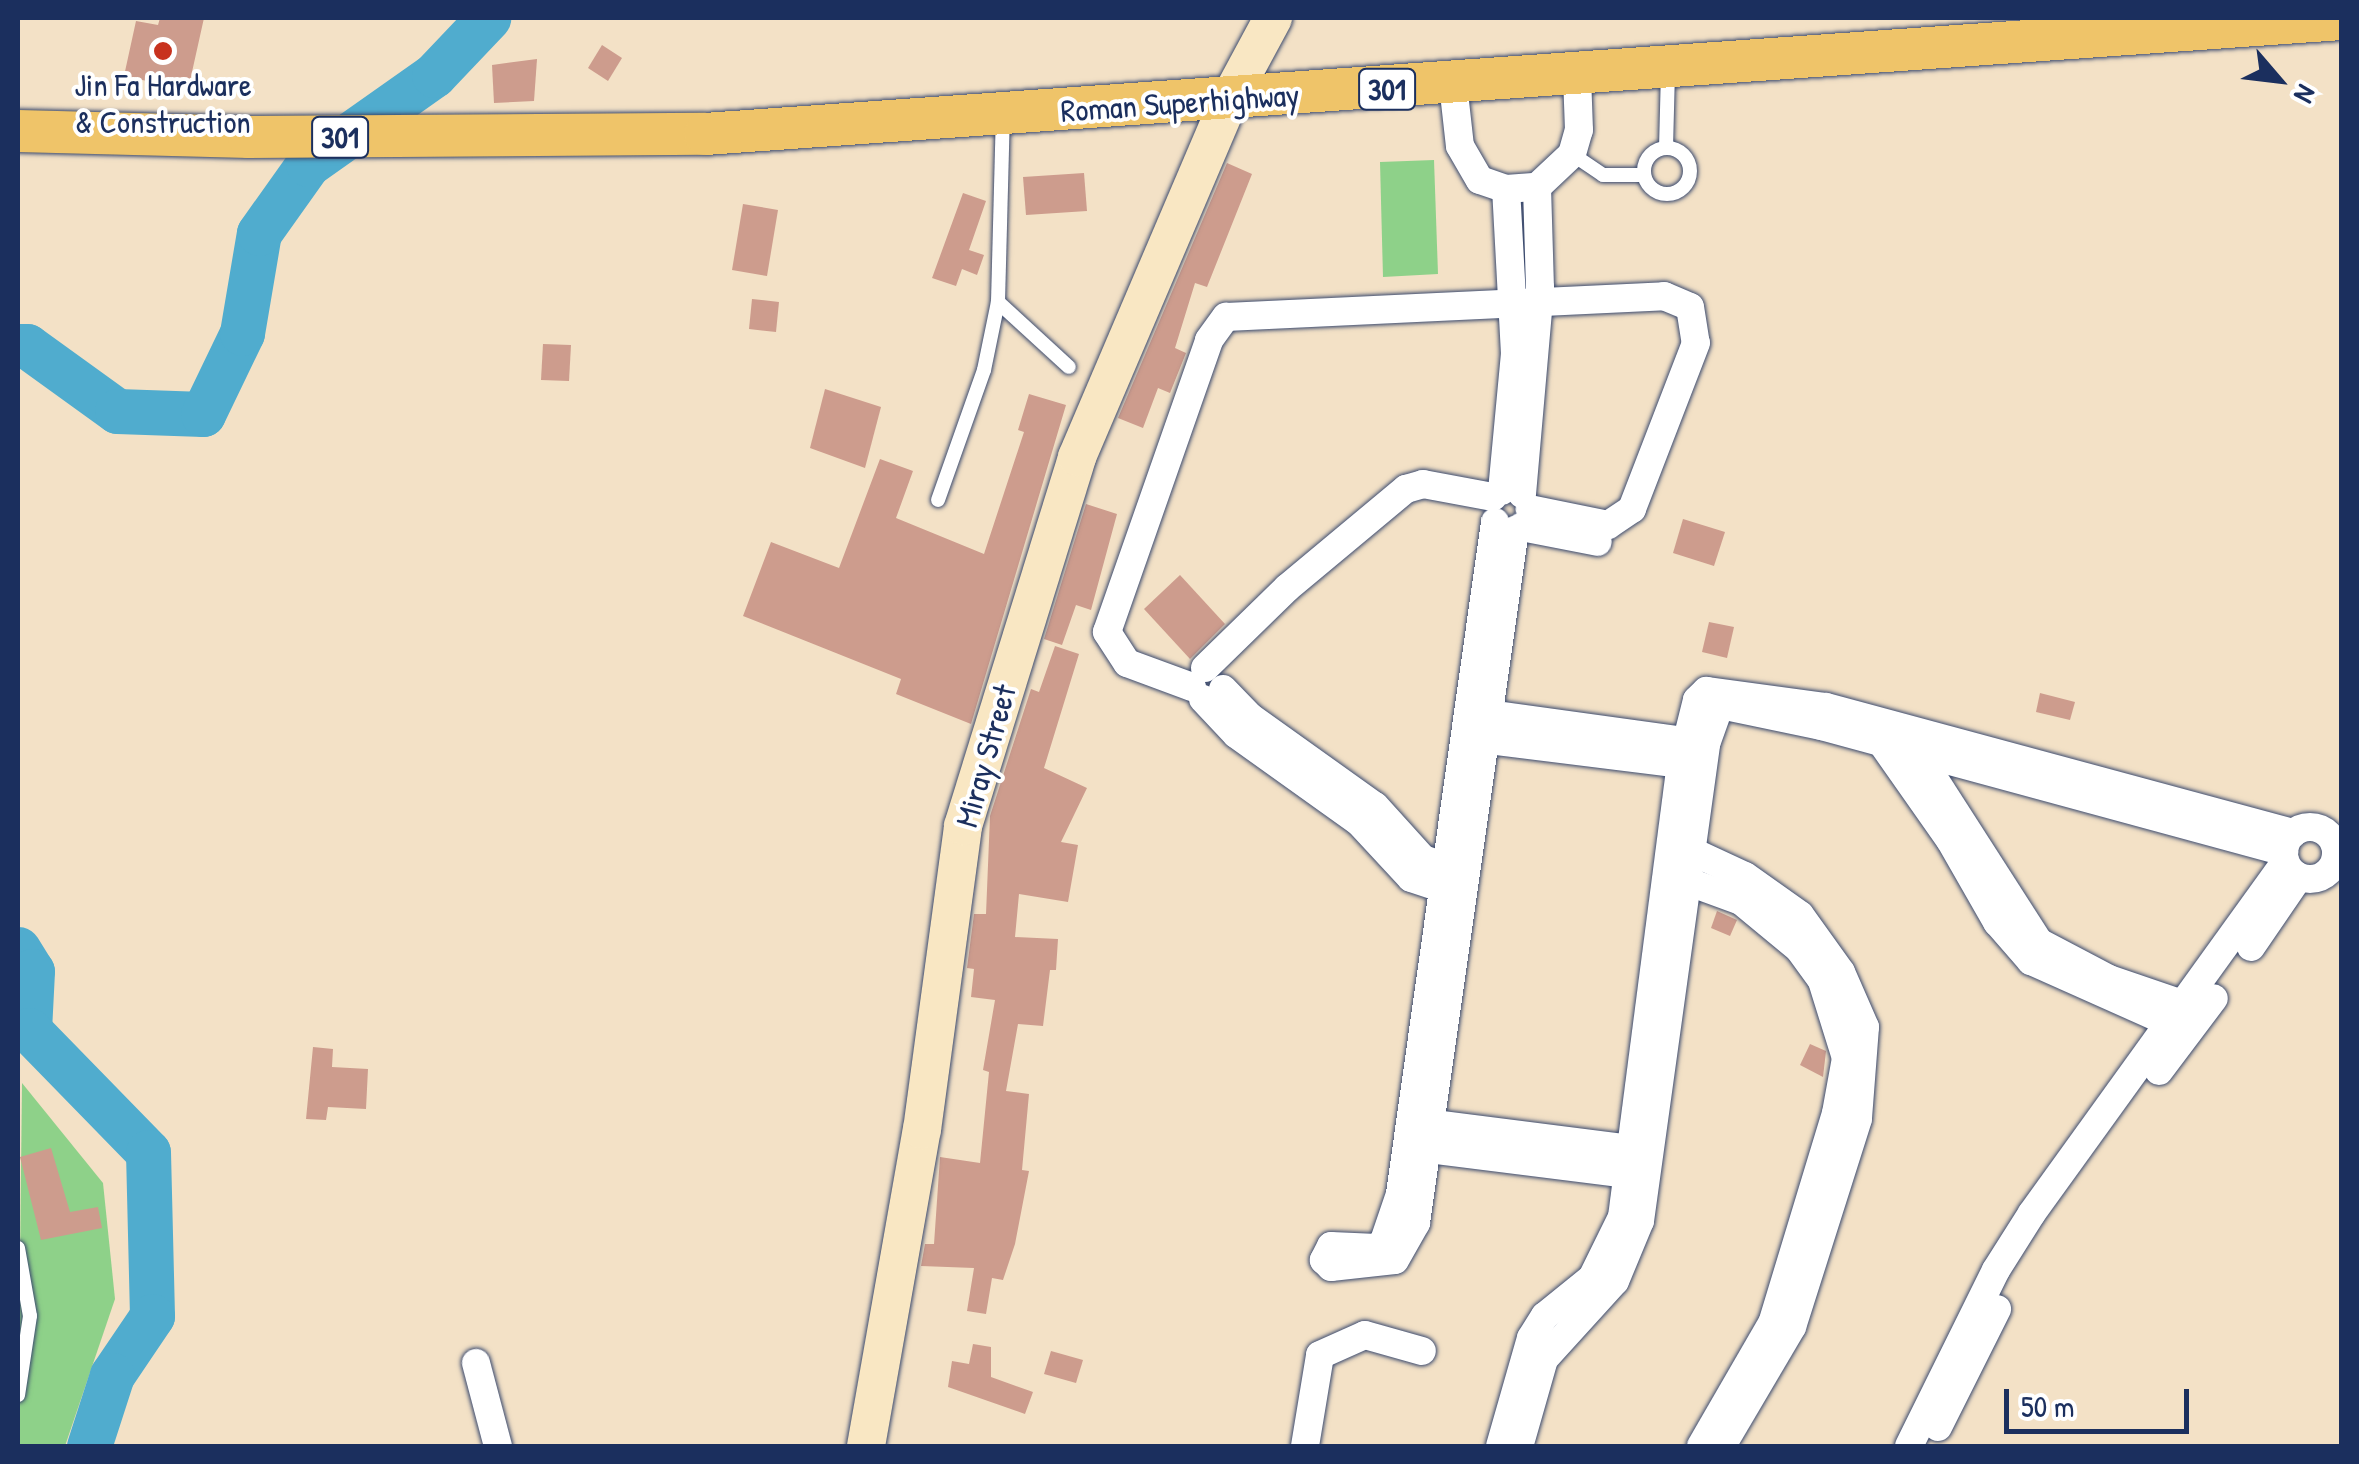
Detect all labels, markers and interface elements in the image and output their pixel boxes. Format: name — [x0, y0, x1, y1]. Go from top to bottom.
north arrow — [2229, 30, 2329, 130]
marker: Jin Fa Hardware & Construction — [152, 40, 174, 62]
road number: 301 — [1357, 64, 1417, 114]
place label: Jin Fa Hardware & Construction — [74, 67, 252, 142]
street label: Roman Superhighway — [1059, 76, 1301, 130]
text: N — [2285, 79, 2326, 110]
road number: 301 — [310, 112, 370, 162]
street label: Miray Street — [947, 680, 1025, 832]
scale bar — [2009, 1369, 2194, 1431]
text: 50 m — [2021, 1386, 2074, 1426]

